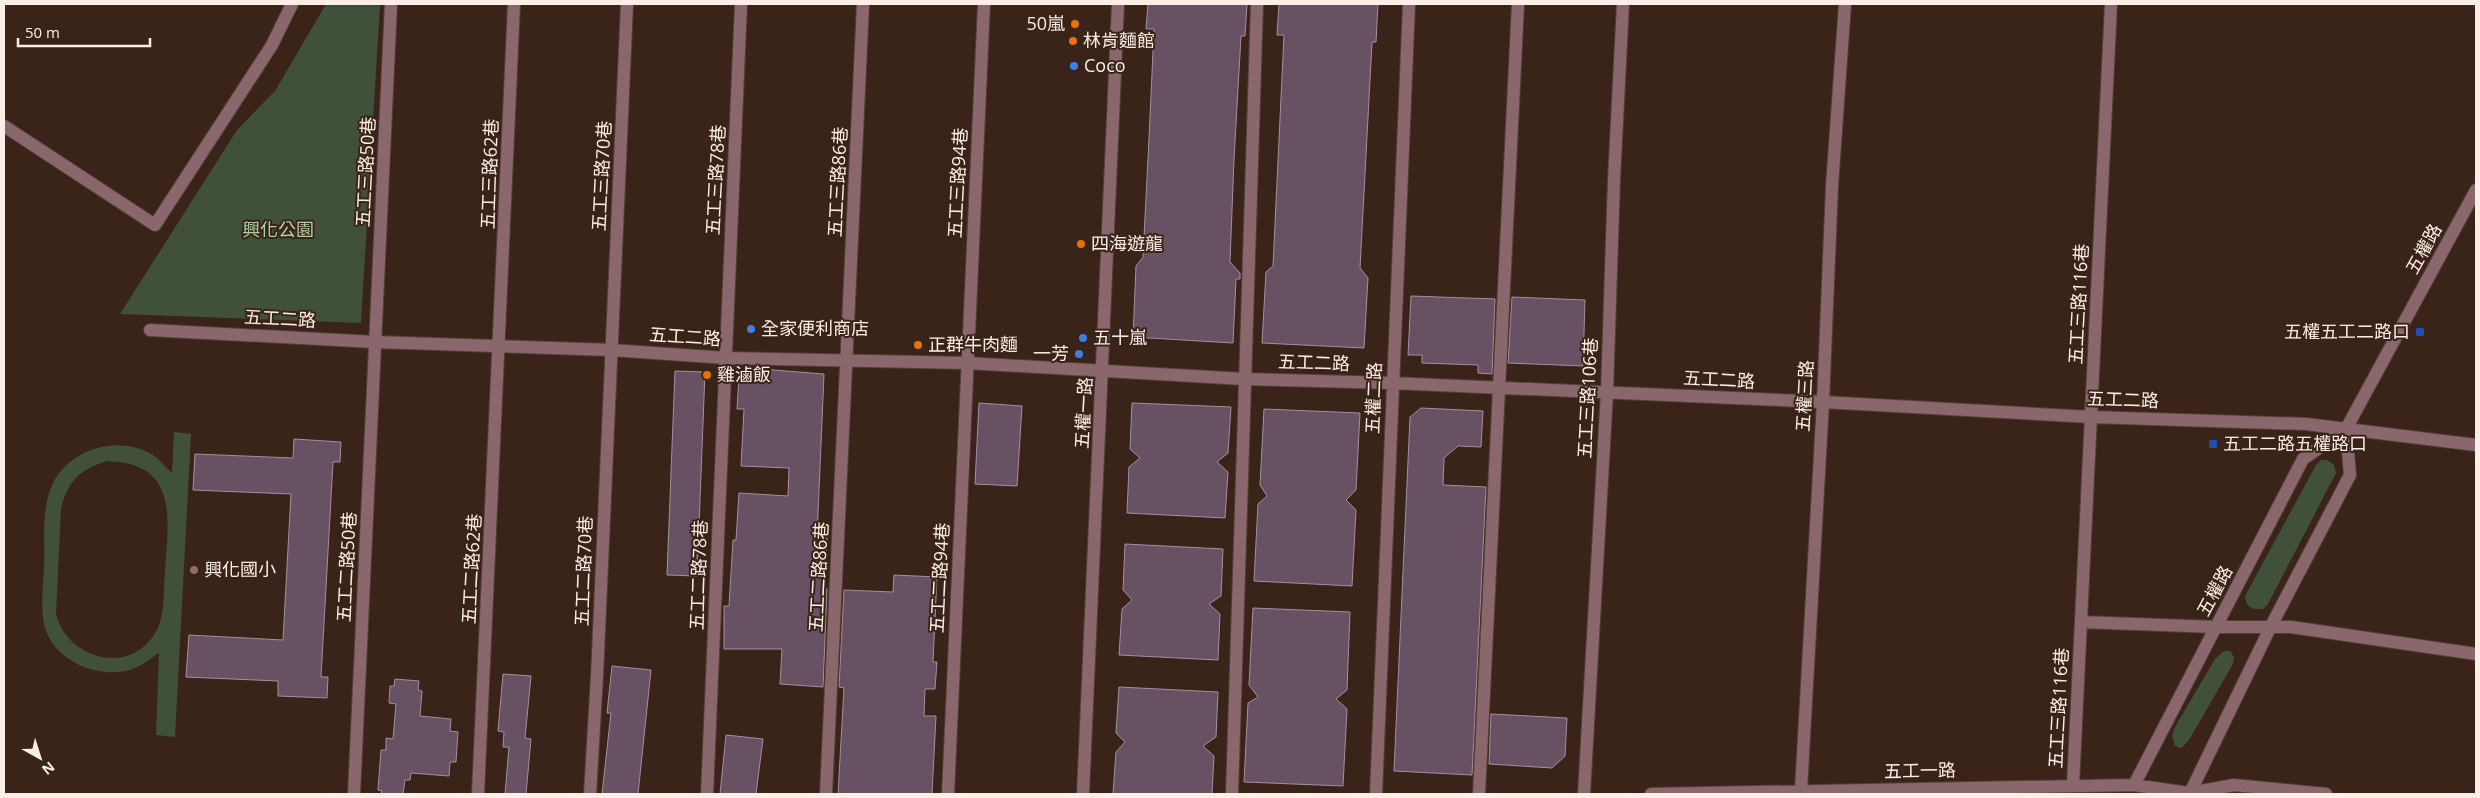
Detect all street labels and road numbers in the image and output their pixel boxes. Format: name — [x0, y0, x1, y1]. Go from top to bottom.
street label: 五工三路50巷 — [350, 116, 380, 228]
street label: 五工三路62巷 — [475, 118, 503, 230]
street label: 五工三路70巷 — [586, 120, 616, 232]
street label: 五工三路78巷 — [700, 124, 730, 236]
street label: 五工三路86巷 — [822, 126, 852, 238]
street label: 五工三路94巷 — [942, 127, 972, 239]
street label: 五權路 — [2400, 219, 2447, 278]
street label: 五工三路116巷 — [2063, 243, 2093, 365]
street label: 五工二路 — [243, 304, 317, 332]
street label: 五工二路 — [648, 322, 722, 350]
street label: 五工三路106巷 — [1572, 337, 1602, 459]
street label: 五工二路 — [1278, 349, 1350, 375]
street label: 五權三路 — [1790, 359, 1818, 433]
street label: 五權二路 — [1360, 362, 1386, 434]
street label: 五工二路 — [1682, 365, 1756, 393]
street label: 五權一路 — [1069, 376, 1097, 450]
street label: 五工二路 — [2087, 386, 2159, 412]
street label: 五工二路50巷 — [331, 511, 361, 623]
street label: 五工二路62巷 — [456, 513, 486, 625]
street label: 五工二路70巷 — [569, 515, 597, 627]
street label: 五工二路78巷 — [684, 519, 712, 631]
street label: 五工二路86巷 — [803, 521, 833, 633]
street label: 五工二路94巷 — [924, 522, 954, 634]
street label: 五權路 — [2191, 561, 2237, 620]
street label: 五工三路116巷 — [2043, 647, 2073, 769]
street label: 五工一路 — [1884, 757, 1956, 783]

